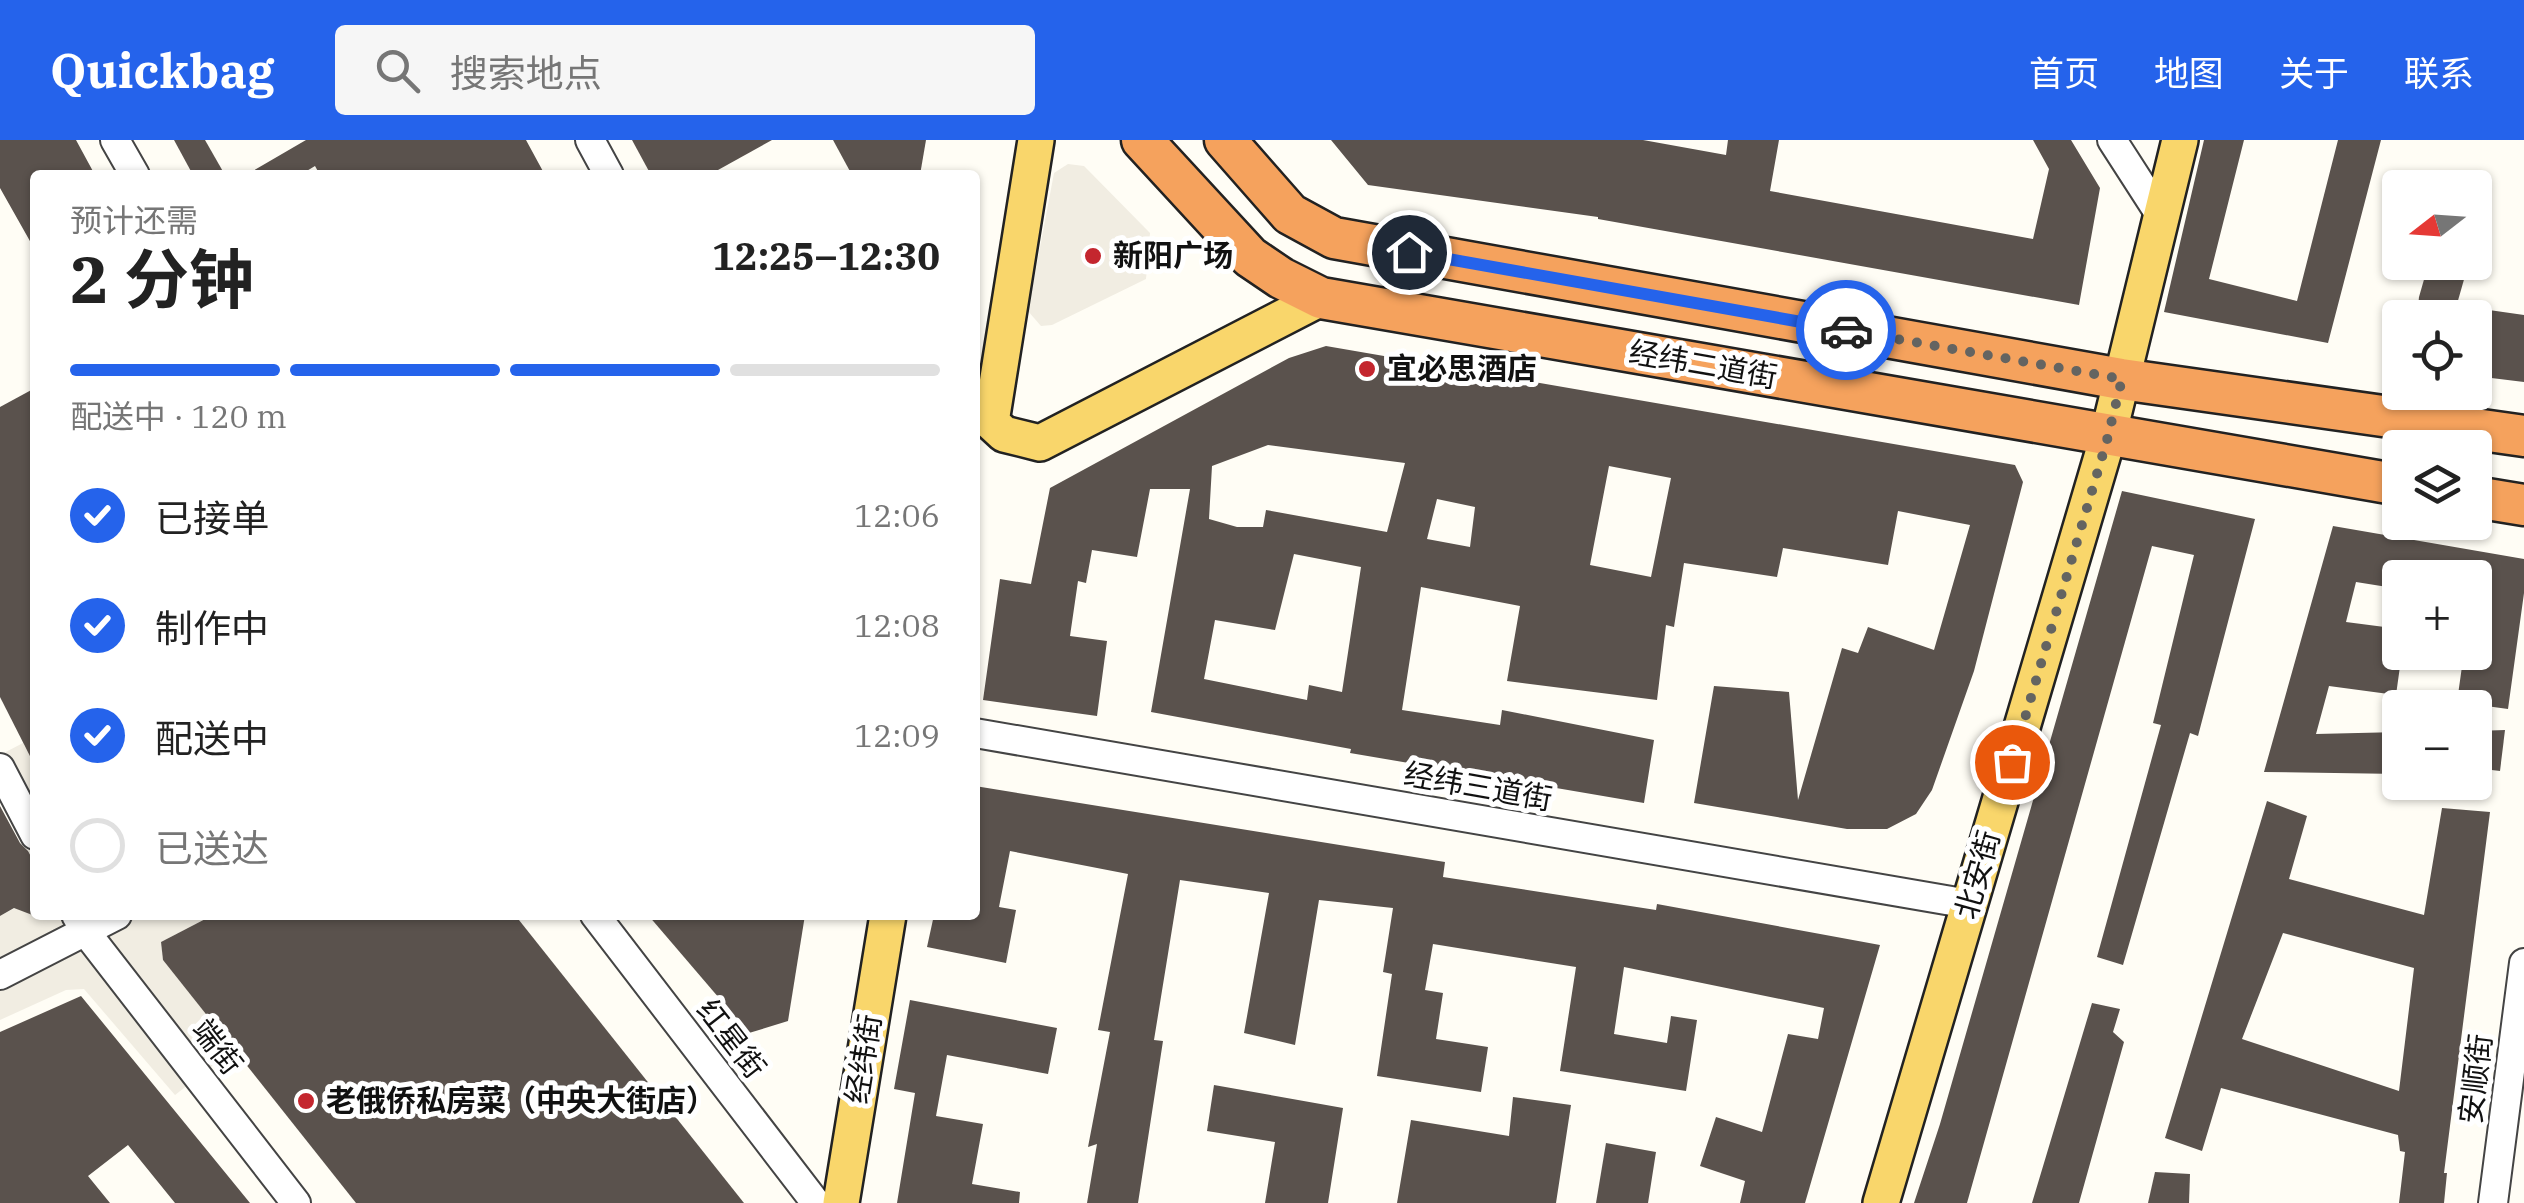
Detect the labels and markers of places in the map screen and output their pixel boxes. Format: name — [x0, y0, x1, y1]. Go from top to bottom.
pin — [1367, 210, 1452, 295]
place label: 新阳广场 — [1113, 235, 1233, 274]
marker: 新阳广场 — [1082, 245, 1104, 267]
place label: 宜必思酒店 — [1387, 348, 1537, 387]
marker: 宜必思酒店 — [1356, 358, 1378, 380]
pin — [1970, 720, 2055, 805]
place label: 老俄侨私房菜（中央大街店） — [326, 1080, 716, 1119]
marker: 老俄侨私房菜（中央大街店） — [295, 1090, 317, 1112]

